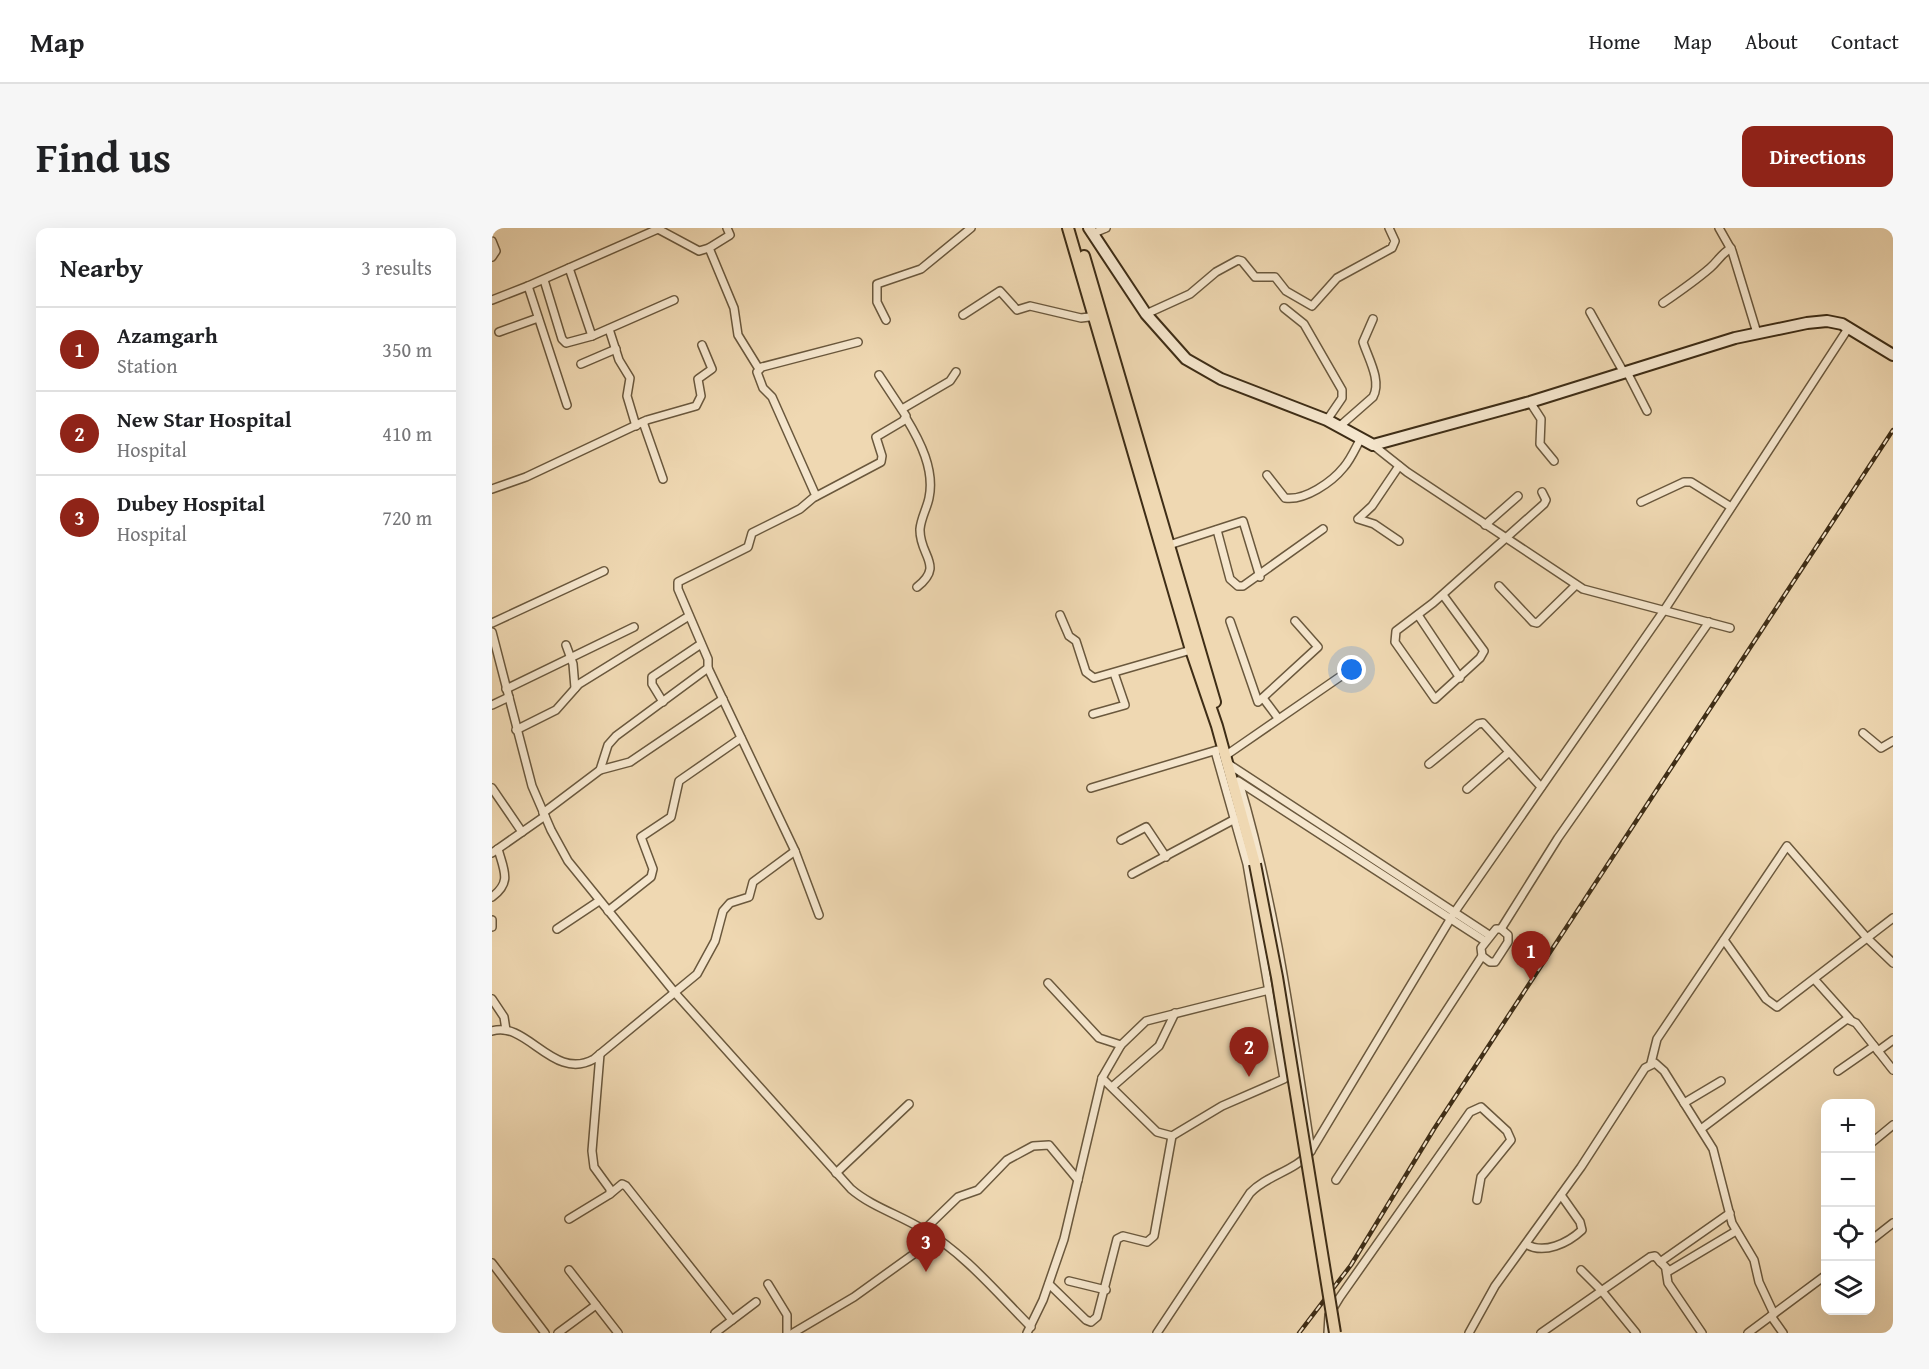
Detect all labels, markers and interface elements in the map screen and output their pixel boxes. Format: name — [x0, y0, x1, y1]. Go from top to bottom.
text: Map — [30, 21, 84, 62]
text: Home — [1589, 26, 1640, 57]
text: Map — [1673, 26, 1712, 57]
text: About — [1745, 26, 1798, 57]
text: Contact — [1831, 26, 1899, 57]
text: Find us — [36, 126, 171, 187]
button: Directions — [1742, 126, 1893, 187]
text: Nearby — [60, 248, 143, 287]
text: 3 results — [361, 253, 432, 282]
text: Azamgarh — [117, 319, 218, 351]
text: 1 — [74, 335, 85, 364]
text: 350 m — [382, 335, 432, 364]
text: Station — [117, 351, 177, 380]
text: New Star Hospital — [117, 403, 292, 435]
text: 2 — [74, 419, 85, 448]
text: 410 m — [382, 419, 432, 448]
text: Hospital — [117, 435, 187, 464]
text: Dubey Hospital — [117, 487, 265, 519]
text: 3 — [74, 503, 85, 532]
text: 720 m — [382, 503, 432, 532]
text: Hospital — [117, 519, 187, 548]
your location — [1337, 655, 1366, 684]
pin: 1 — [1512, 932, 1550, 981]
pin: 2 — [1230, 1028, 1269, 1077]
map controls — [1821, 1099, 1875, 1315]
button: + — [1821, 1099, 1875, 1153]
button: − — [1821, 1153, 1875, 1207]
button: locate — [1821, 1207, 1875, 1261]
pin: 3 — [906, 1222, 946, 1272]
button: layers — [1821, 1261, 1875, 1315]

